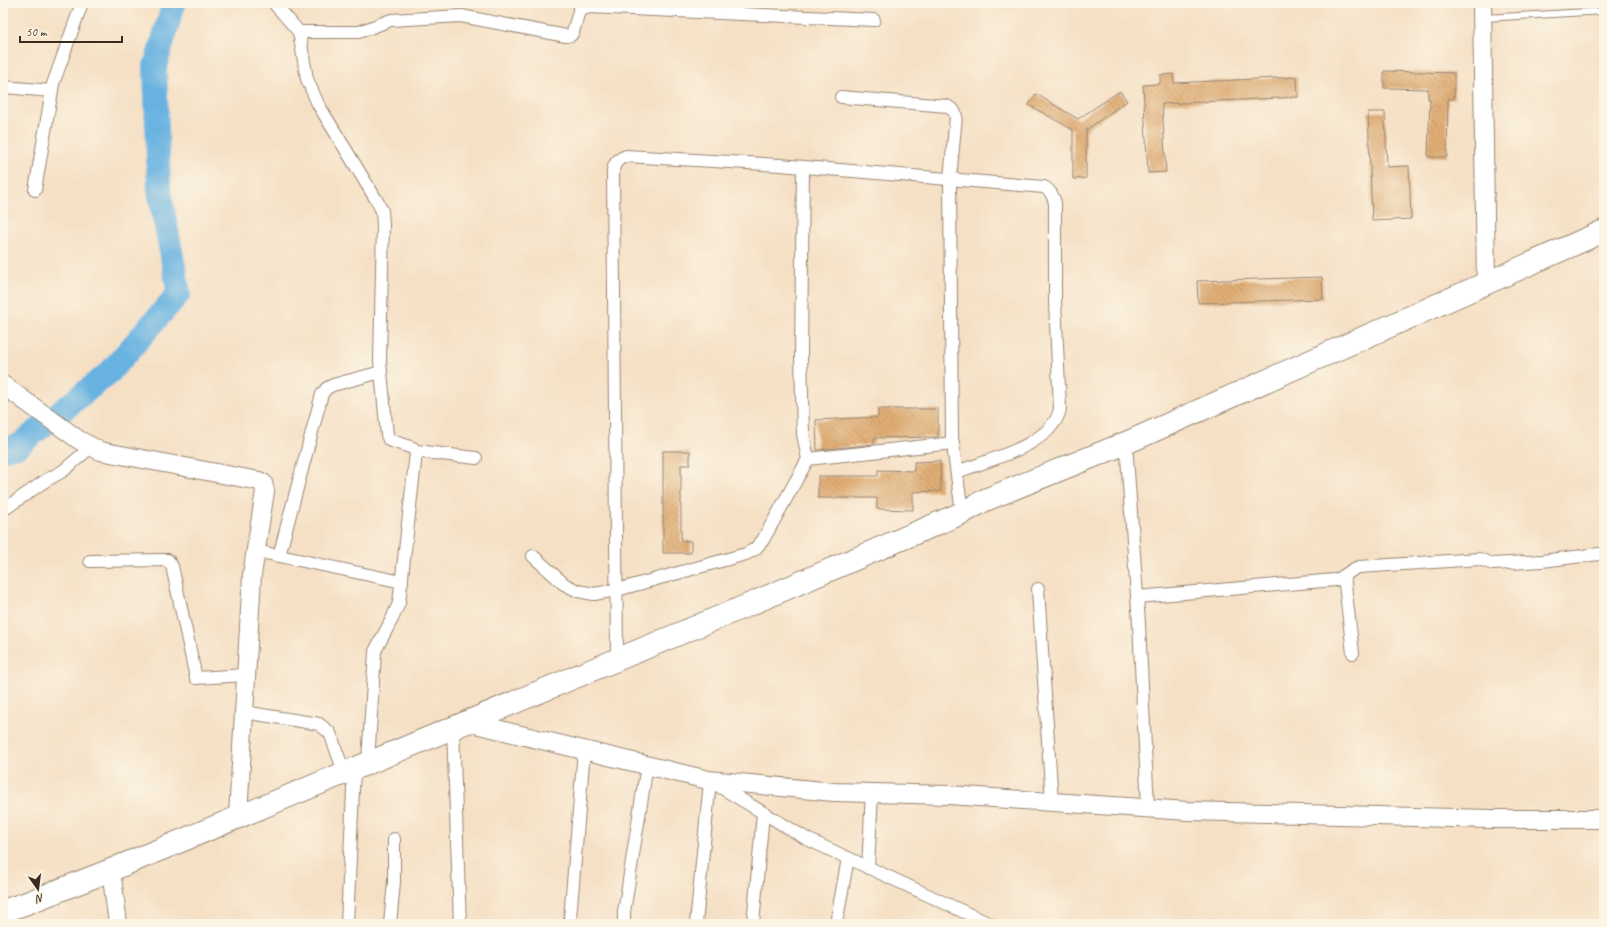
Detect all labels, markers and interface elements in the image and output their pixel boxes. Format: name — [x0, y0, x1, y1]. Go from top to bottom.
scale bar — [20, 18, 122, 44]
text: 50 m — [26, 24, 48, 40]
north arrow — [18, 869, 58, 909]
text: N — [33, 891, 45, 907]

